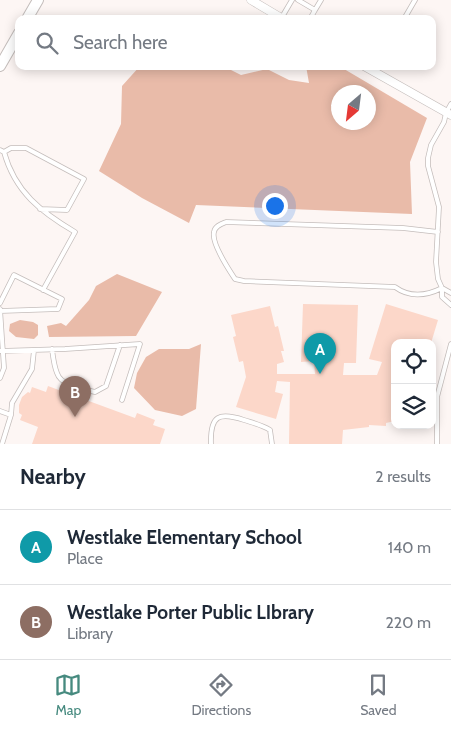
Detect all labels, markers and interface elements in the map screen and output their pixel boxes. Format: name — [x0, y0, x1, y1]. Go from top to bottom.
search box — [15, 15, 436, 70]
icon: search — [33, 29, 61, 57]
text: Search here — [73, 31, 167, 54]
north arrow — [331, 85, 376, 130]
your location — [262, 193, 288, 219]
pin: A — [304, 333, 336, 374]
map controls — [391, 339, 436, 429]
button: locate — [391, 339, 436, 384]
pin: B — [59, 376, 91, 417]
button: layers — [391, 384, 436, 429]
text: Nearby — [20, 464, 86, 489]
text: 2 results — [375, 467, 431, 486]
text: Westlake Elementary School — [67, 526, 302, 549]
text: A — [31, 538, 41, 557]
text: 140 m — [388, 538, 431, 557]
text: Place — [67, 549, 103, 568]
text: Westlake Porter Public LIbrary — [67, 601, 314, 624]
text: B — [31, 613, 41, 632]
text: 220 m — [385, 613, 431, 632]
text: Library — [67, 624, 113, 643]
tab: Map — [54, 671, 82, 719]
tab: Directions — [191, 671, 251, 719]
tab: Saved — [360, 671, 397, 719]

